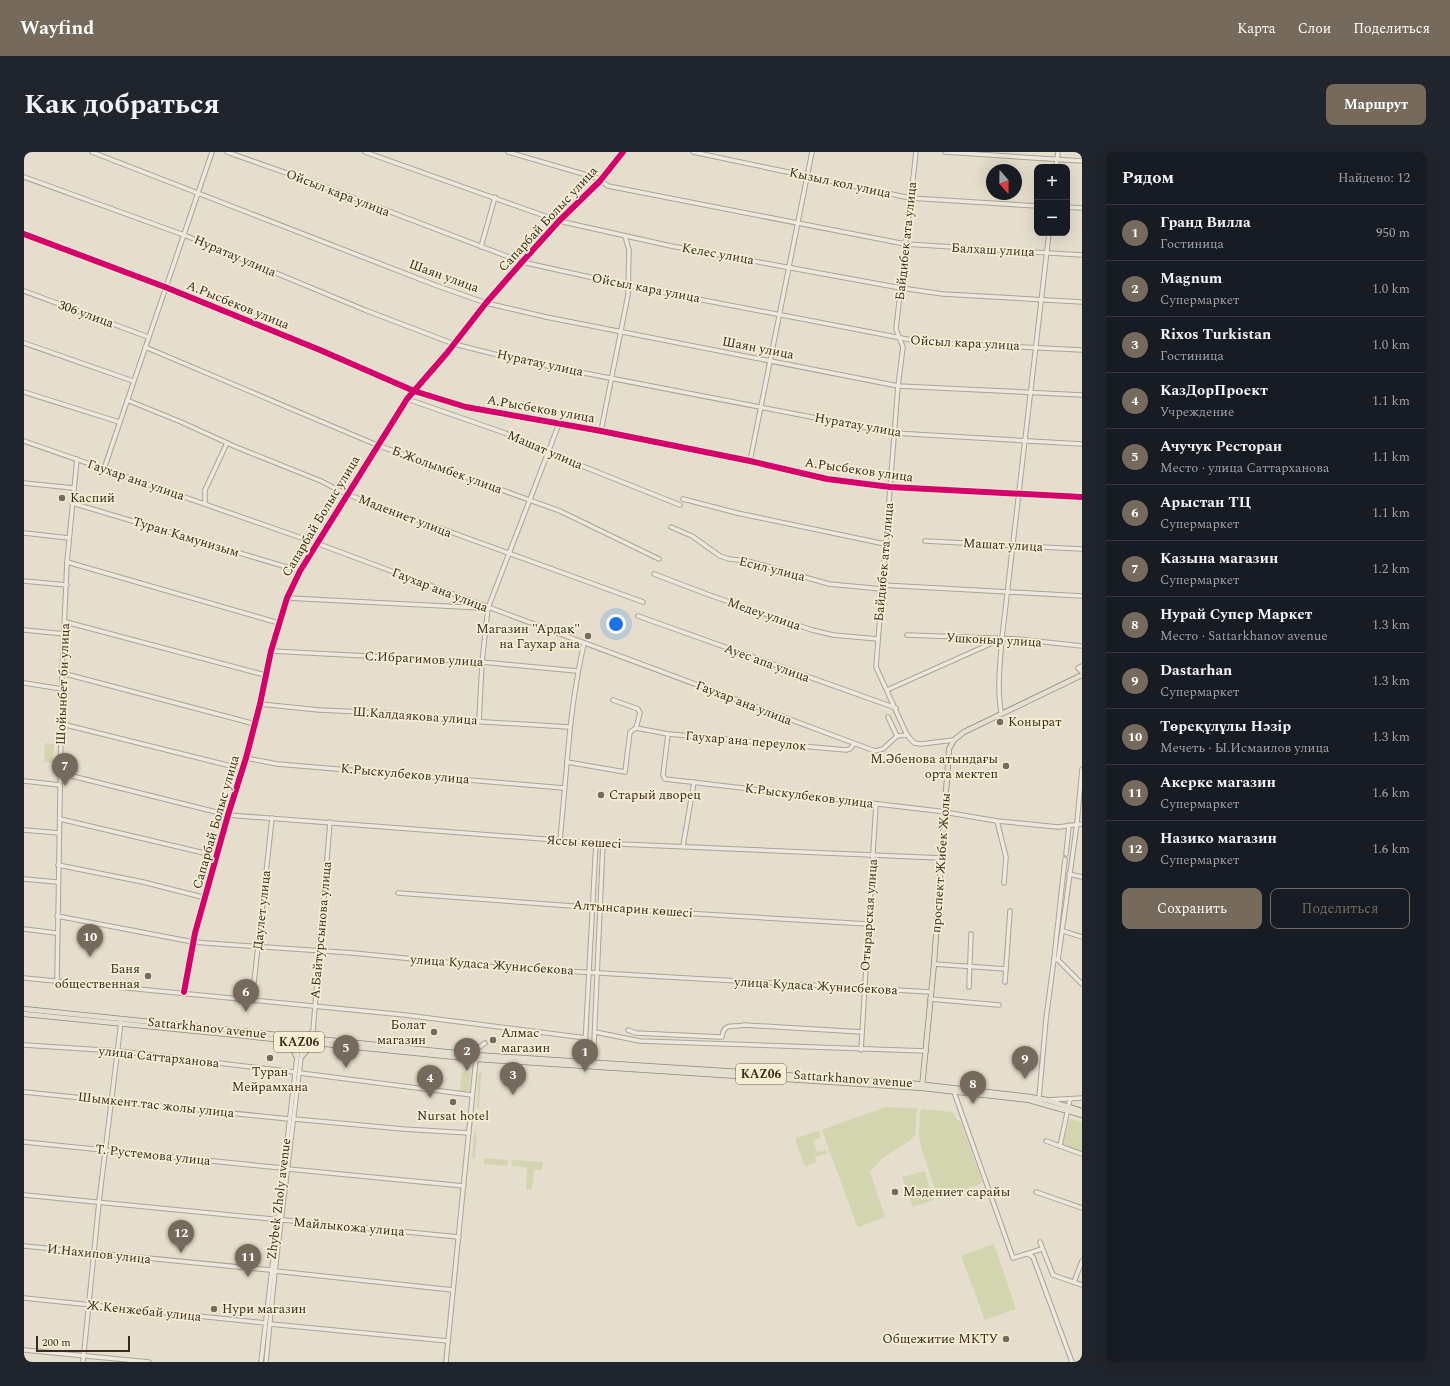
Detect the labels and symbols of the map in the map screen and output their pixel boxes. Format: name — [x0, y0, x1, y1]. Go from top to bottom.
street label: Сапарбай Болыс улица — [493, 161, 603, 276]
street label: Кызыл кол улица — [787, 162, 893, 204]
street label: Ойсыл кара улица — [283, 164, 393, 222]
north arrow — [986, 164, 1022, 200]
street label: Байдибек ата улица — [890, 180, 922, 301]
street label: Нуратау улица — [191, 230, 280, 283]
street label: Келес улица — [680, 238, 756, 270]
street label: Балхаш улица — [951, 238, 1036, 262]
street label: Шаян улица — [406, 254, 482, 298]
street label: Ойсыл кара улица — [590, 268, 702, 308]
street label: А.Рысбеков улица — [184, 275, 293, 335]
street label: 306 улица — [55, 295, 117, 333]
street label: Ойсыл кара улица — [910, 330, 1021, 356]
street label: Шаян улица — [720, 331, 796, 365]
street label: Нуратау улица — [495, 344, 586, 382]
street label: А.Рысбеков улица — [485, 390, 597, 428]
street label: Нуратау улица — [813, 408, 904, 443]
street label: Машат улица — [504, 425, 586, 475]
street label: Б.Жолымбек улица — [389, 441, 506, 500]
street label: Сапарбай Болыс улица — [277, 451, 366, 580]
street label: А.Рысбеков улица — [804, 452, 915, 488]
street label: Гаухар ана улица — [85, 454, 188, 506]
place label: Каспий — [70, 488, 115, 508]
street label: Мадениет улица — [355, 489, 455, 543]
marker: Каспий — [57, 493, 67, 503]
street label: Байдибек ата улица — [869, 501, 899, 622]
street label: Туран Камунизым — [130, 511, 242, 563]
street label: Машат улица — [962, 533, 1044, 557]
street label: Есил улица — [737, 551, 808, 587]
street label: Гаухар ана улица — [389, 562, 492, 618]
street label: Медеу улица — [725, 592, 804, 636]
your location — [606, 614, 626, 634]
place label: Магазин "Ардақ" на Гаухар ана — [476, 619, 581, 654]
street label: Шойынбет би улица — [51, 622, 75, 745]
street label: Ушконыр улица — [946, 628, 1043, 653]
marker: Магазин "Ардақ" на Гаухар ана — [583, 631, 593, 641]
street label: Ауес апа улица — [721, 638, 813, 688]
street label: С.Ибрагимов улица — [364, 646, 485, 672]
street label: Гаухар ана улица — [693, 675, 796, 731]
street label: Ш.Калдаякова улица — [352, 702, 479, 730]
place label: Конырат — [1008, 712, 1062, 732]
marker: Конырат — [995, 717, 1005, 727]
street label: Гаухар ана переулок — [684, 726, 808, 756]
place label: М.Әбенова атындағы орта мектеп — [870, 749, 998, 784]
street label: Сапарбай Болыс улица — [187, 752, 245, 891]
pin: 7 — [52, 753, 78, 786]
street label: К.Рыскулбеков улица — [340, 758, 471, 790]
marker: М.Әбенова атындағы орта мектеп — [1001, 761, 1011, 771]
street label: К.Рыскулбеков улица — [744, 778, 875, 814]
place label: Старый дворец — [609, 785, 701, 805]
marker: Старый дворец — [596, 790, 606, 800]
street label: проспект Жибек Жолы — [926, 792, 956, 934]
street label: Яссы көшесі — [546, 830, 622, 854]
street label: Отырарская улица — [855, 858, 883, 972]
street label: А.Байтурсынова улица — [305, 860, 337, 1000]
street label: Даулет улица — [248, 869, 276, 951]
street label: Алтынсарин көшесі — [572, 895, 694, 923]
pin: 10 — [77, 924, 103, 957]
street label: улица Кудаса Жунисбекова — [409, 949, 575, 981]
place label: Баня общественная — [55, 959, 140, 994]
marker: Баня общественная — [143, 971, 153, 981]
street label: улица Кудаса Жунисбекова — [733, 972, 899, 1000]
pin: 6 — [233, 979, 259, 1012]
street label: Sattarkhanov avenue — [147, 1012, 267, 1044]
place label: Болат магазин — [377, 1015, 426, 1050]
place label: Алмас магазин — [501, 1023, 550, 1058]
marker: Болат магазин — [429, 1027, 439, 1037]
road number: KАZ06 — [274, 1032, 324, 1052]
pin: 5 — [333, 1035, 359, 1068]
marker: Алмас магазин — [488, 1035, 498, 1045]
pin: 2 — [454, 1038, 480, 1071]
pin: 1 — [572, 1039, 598, 1072]
street label: улица Саттарханова — [97, 1041, 221, 1073]
pin: 9 — [1012, 1046, 1038, 1079]
marker: Туран Мейрамхана — [265, 1053, 275, 1063]
place label: Туран Мейрамхана — [232, 1062, 309, 1097]
pin: 3 — [500, 1062, 526, 1095]
road number: KАZ06 — [736, 1064, 786, 1084]
pin: 4 — [417, 1065, 443, 1098]
street label: Sattarkhanov avenue — [793, 1065, 913, 1093]
pin: 8 — [960, 1071, 986, 1104]
street label: Шымкент тас жолы улица — [77, 1087, 236, 1123]
marker: Nursat hotel — [448, 1097, 458, 1107]
place label: Nursat hotel — [417, 1106, 489, 1126]
street label: Zhybek Zholy avenue — [262, 1137, 296, 1261]
street label: Т. Рустемова улица — [94, 1139, 212, 1171]
place label: Мәдениет сарайы — [903, 1182, 1010, 1202]
marker: Мәдениет сарайы — [890, 1187, 900, 1197]
street label: Майлыкожа улица — [293, 1212, 406, 1242]
pin: 12 — [168, 1220, 194, 1253]
street label: И.Нахипов улица — [46, 1239, 153, 1269]
pin: 11 — [235, 1244, 261, 1277]
street label: Ж.Кенжебай улица — [86, 1295, 203, 1327]
place label: Нури магазин — [222, 1299, 307, 1319]
marker: Нури магазин — [209, 1304, 219, 1314]
place label: Общежитие МКТУ — [882, 1329, 998, 1349]
scale bar — [36, 1334, 130, 1353]
marker: Общежитие МКТУ — [1001, 1334, 1011, 1344]

